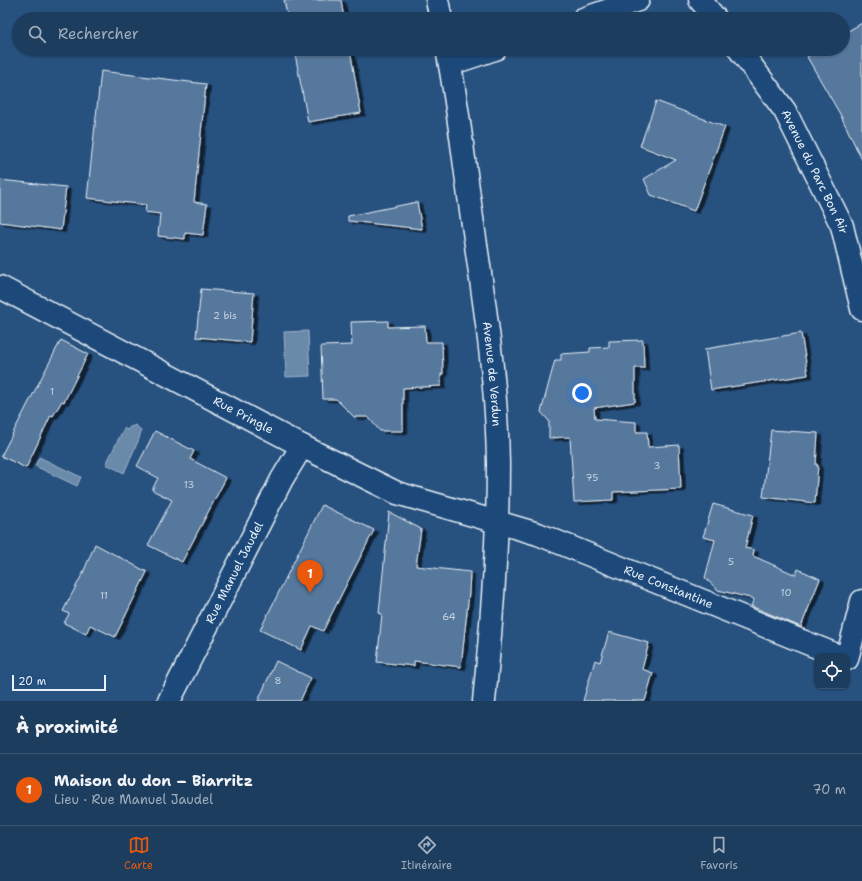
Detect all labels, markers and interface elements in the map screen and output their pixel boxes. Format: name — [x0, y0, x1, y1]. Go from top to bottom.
search box — [12, 12, 850, 56]
icon: search — [26, 23, 48, 45]
text: Rechercher — [58, 24, 139, 44]
street label: Avenue du Parc Bon Air — [778, 107, 852, 236]
house number: 2 bis — [213, 309, 237, 322]
street label: Avenue de Verdun — [479, 320, 505, 427]
your location — [572, 383, 592, 403]
house number: 1 — [50, 385, 54, 398]
street label: Rue Pringle — [210, 393, 276, 438]
house number: 3 — [654, 459, 661, 472]
house number: 75 — [586, 471, 598, 484]
house number: 13 — [184, 478, 194, 491]
street label: Rue Manuel Jaudel — [202, 519, 267, 626]
house number: 5 — [728, 555, 734, 568]
pin: 1 — [297, 560, 323, 593]
street label: Rue Constantine — [621, 562, 716, 612]
house number: 10 — [781, 586, 791, 599]
house number: 11 — [100, 589, 108, 602]
house number: 64 — [442, 610, 456, 623]
map controls — [814, 653, 850, 689]
button: locate — [814, 653, 850, 689]
scale bar — [12, 673, 106, 692]
text: 20 m — [18, 674, 46, 689]
house number: 8 — [275, 674, 282, 687]
text: À proximité — [16, 716, 118, 738]
text: Maison du don – Biarritz — [54, 771, 253, 791]
text: 1 — [26, 781, 32, 798]
text: 70 m — [812, 781, 846, 798]
text: Lieu · Rue Manuel Jaudel — [54, 791, 213, 808]
tab: Carte — [124, 834, 153, 873]
tab: Itinéraire — [401, 834, 452, 873]
tab: Favoris — [700, 834, 738, 873]

